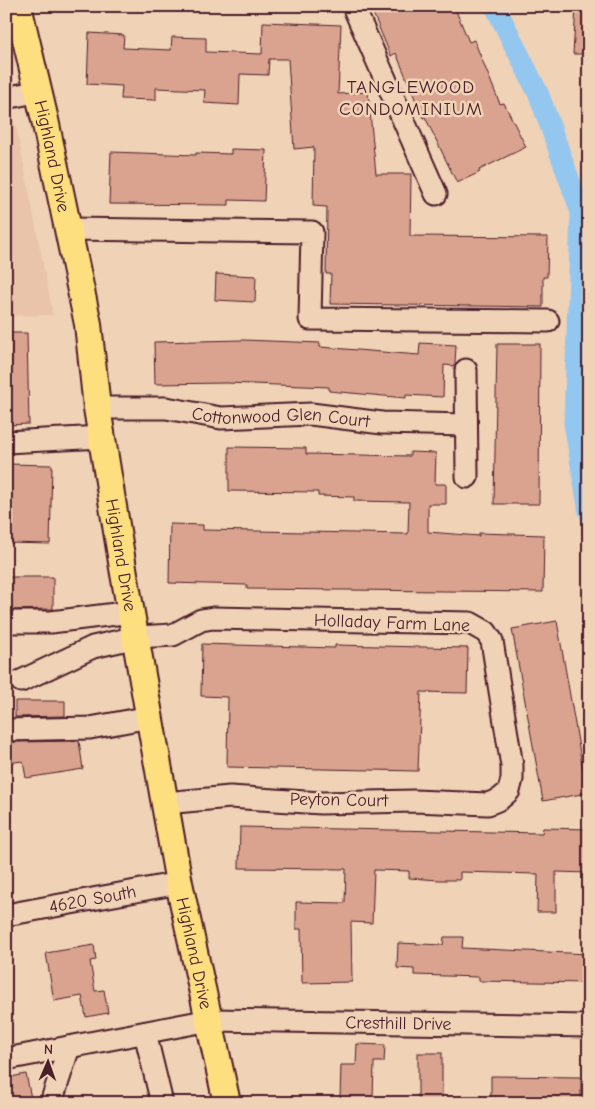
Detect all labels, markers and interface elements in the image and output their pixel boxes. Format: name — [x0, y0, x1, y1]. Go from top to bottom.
district label: TANGLEWOOD CONDOMINIUM — [339, 76, 483, 120]
street label: Highland Drive — [30, 98, 75, 214]
street label: Cottonwood Glen Court — [190, 402, 372, 432]
street label: Highland Drive — [101, 497, 141, 613]
street label: Holladay Farm Lane — [314, 610, 470, 636]
street label: Peyton Court — [290, 789, 389, 811]
street label: 4620 South — [47, 881, 138, 917]
street label: Highland Drive — [172, 895, 217, 1011]
street label: Cresthill Drive — [345, 1012, 451, 1034]
north arrow — [22, 1036, 72, 1086]
text: N — [44, 1041, 53, 1058]

